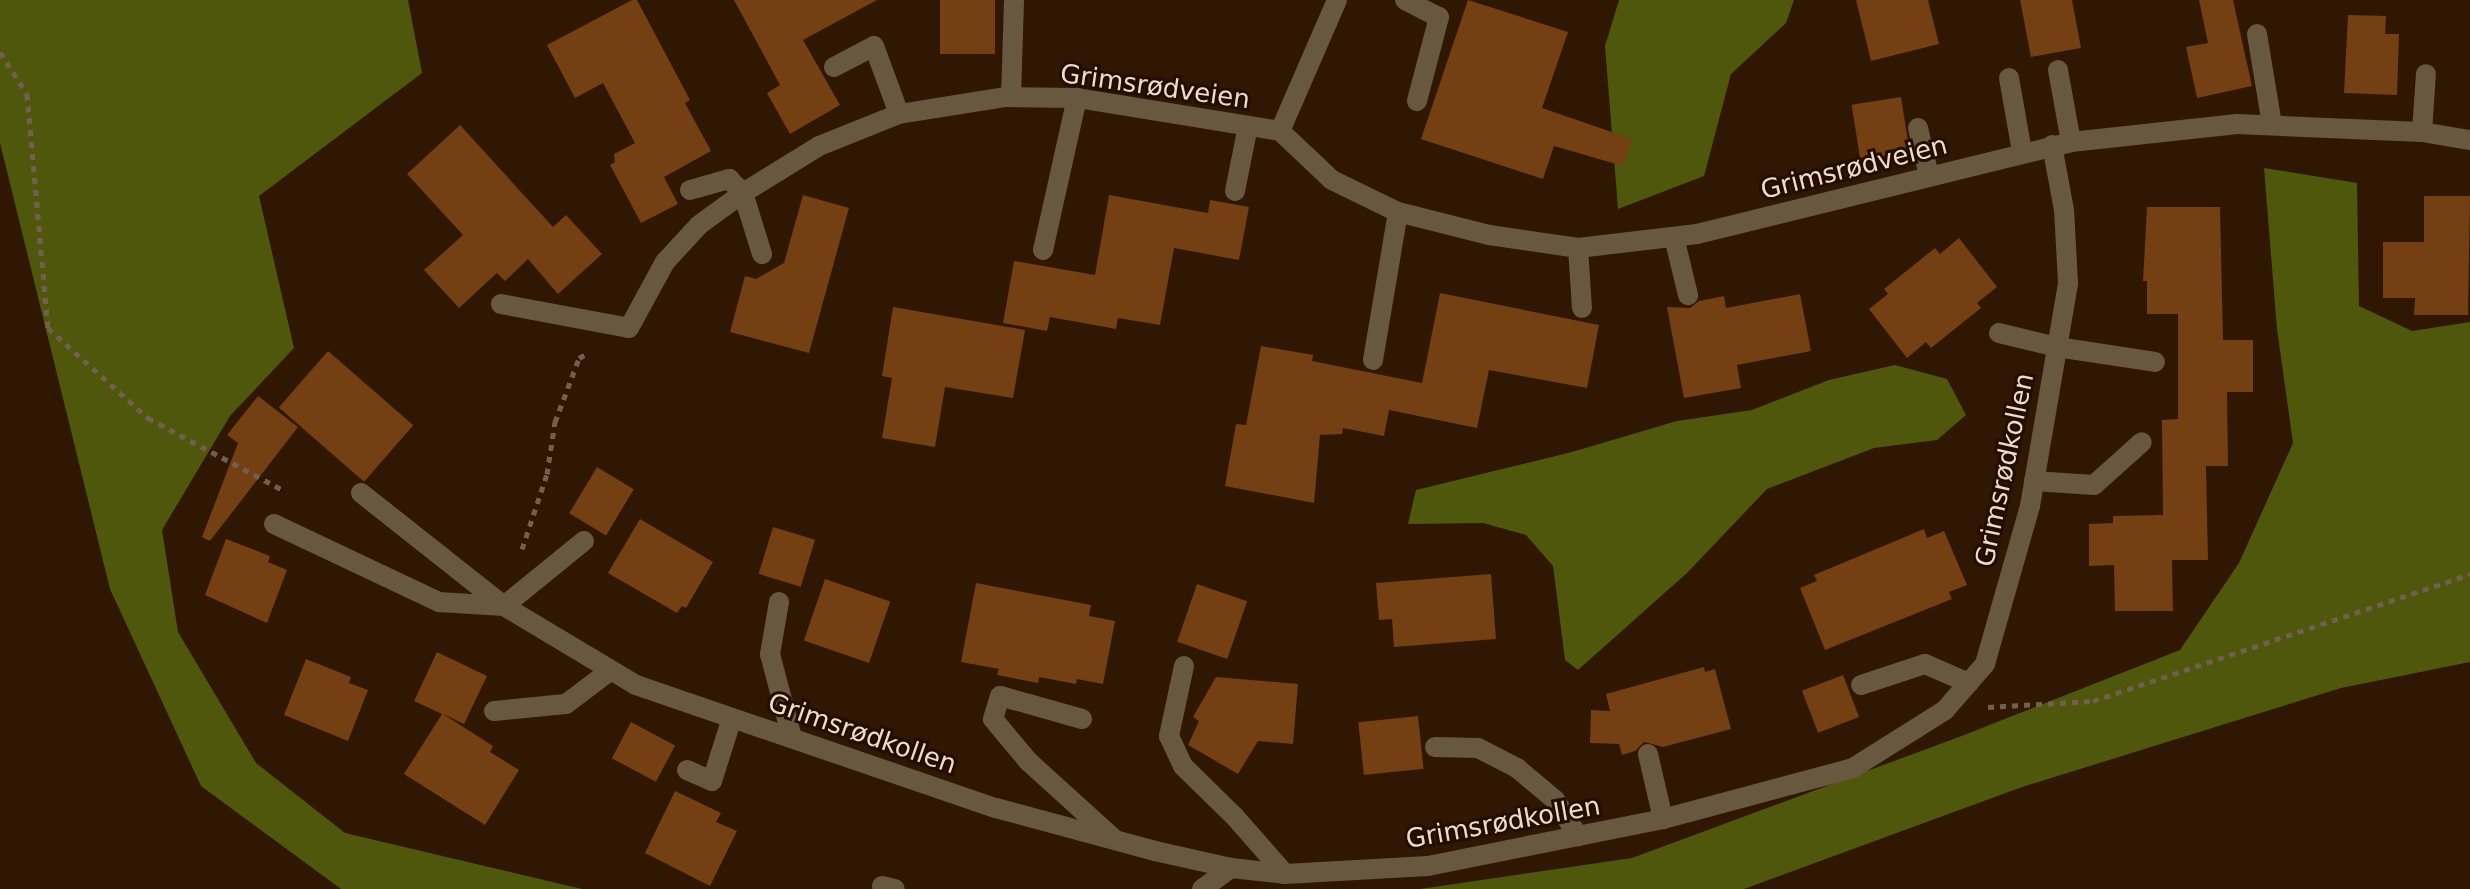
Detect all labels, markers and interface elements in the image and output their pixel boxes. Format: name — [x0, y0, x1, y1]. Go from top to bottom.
street label: Grimsrødveien — [1058, 58, 1252, 116]
street label: Grimsrødveien — [1758, 130, 1950, 206]
street label: Grimsrødkollen — [1969, 370, 2041, 570]
street label: Grimsrødkollen — [764, 687, 960, 781]
street label: Grimsrødkollen — [1403, 791, 1603, 855]

